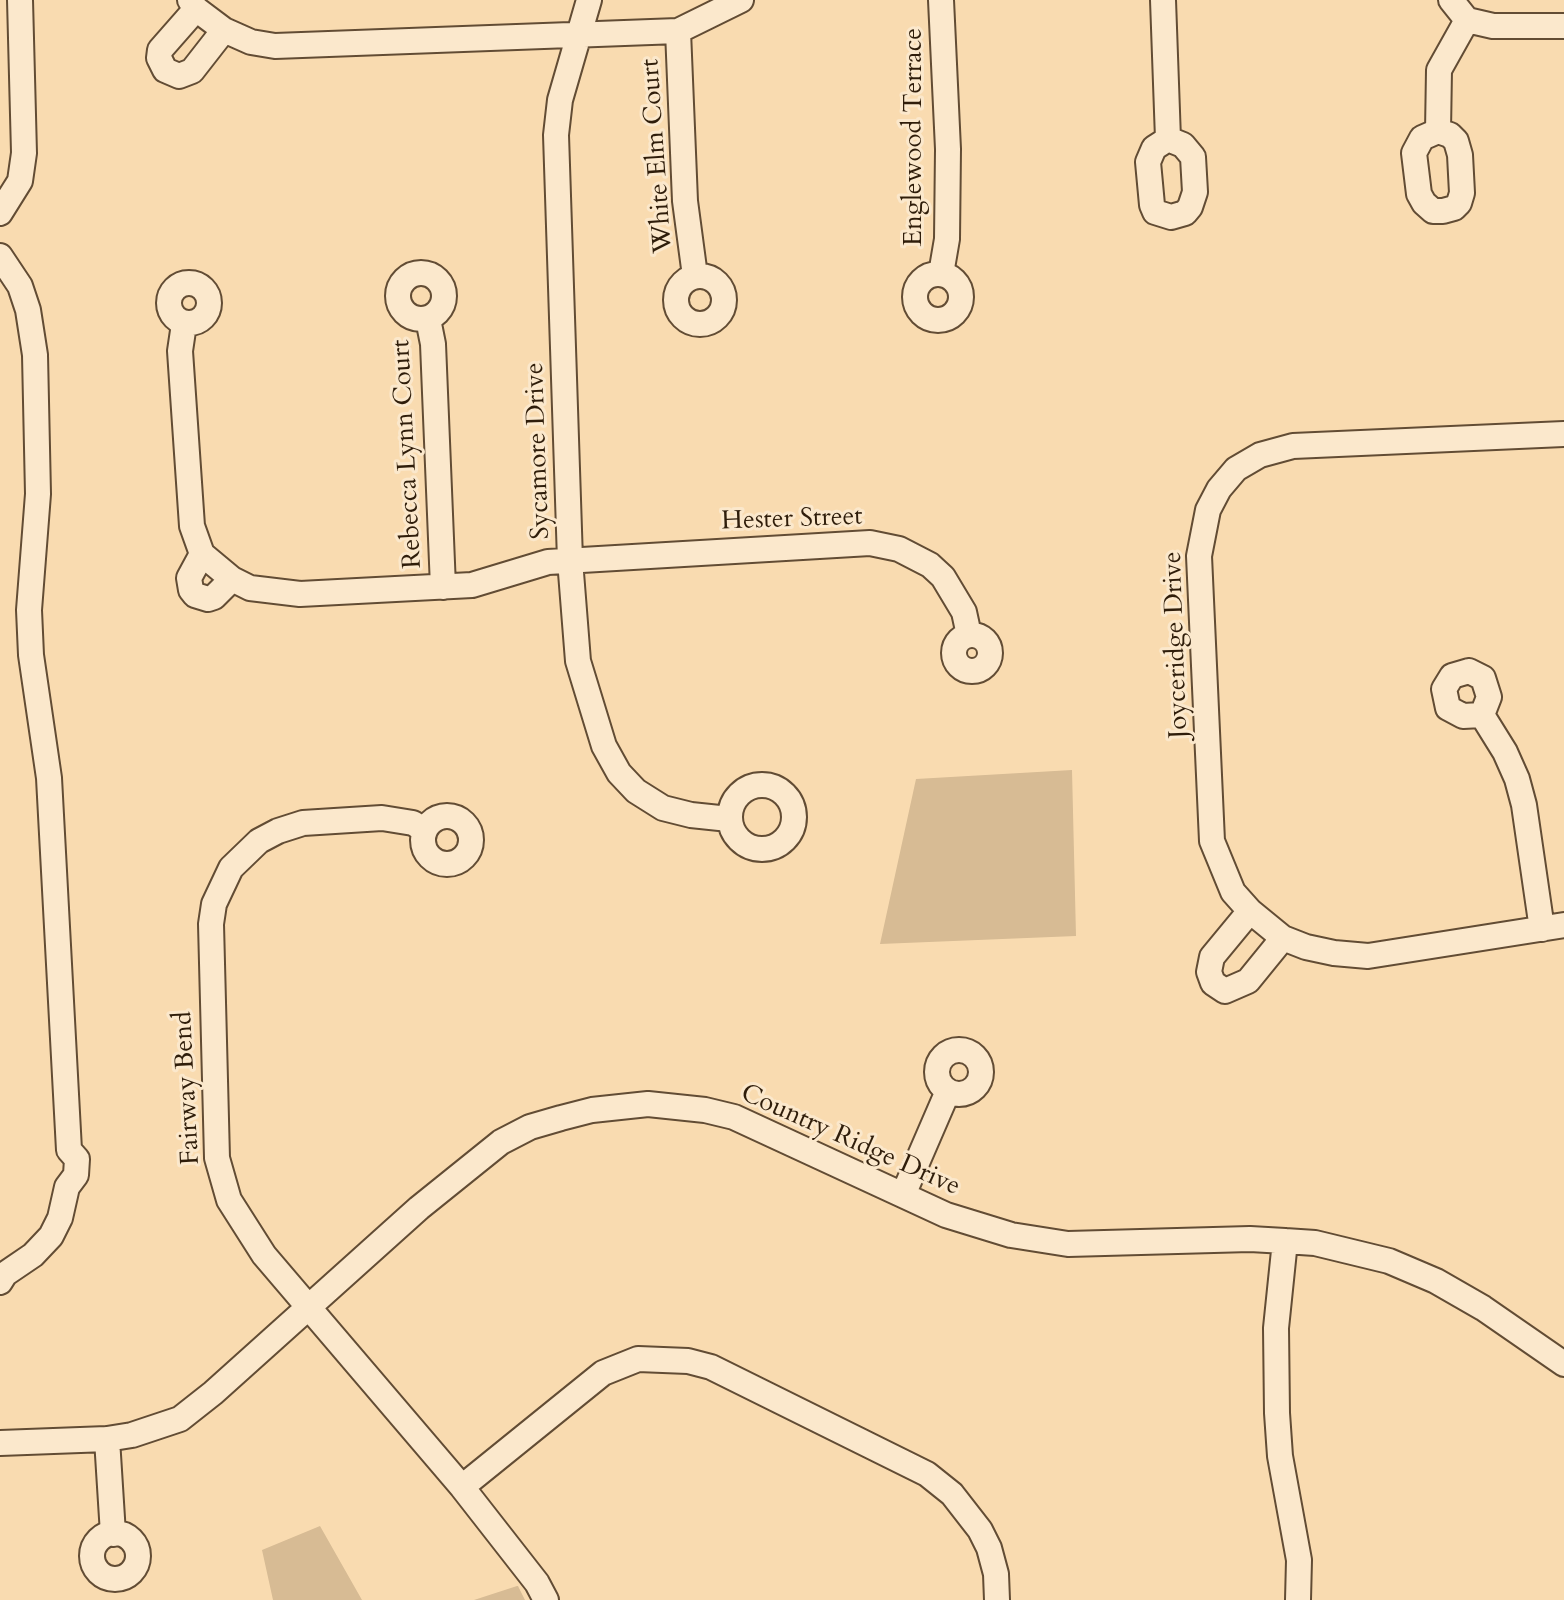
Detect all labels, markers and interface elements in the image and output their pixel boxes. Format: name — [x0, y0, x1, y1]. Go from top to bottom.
street label: Englewood Terrace — [899, 28, 931, 246]
street label: White Elm Court — [636, 58, 680, 254]
street label: Rebecca Lynn Court — [386, 339, 430, 569]
street label: Sycamore Drive — [520, 362, 558, 540]
street label: Hester Street — [721, 502, 863, 538]
street label: Joyceridge Drive — [1158, 551, 1196, 739]
street label: Fairway Bend — [168, 1010, 208, 1166]
street label: Country Ridge Drive — [735, 1079, 965, 1203]

